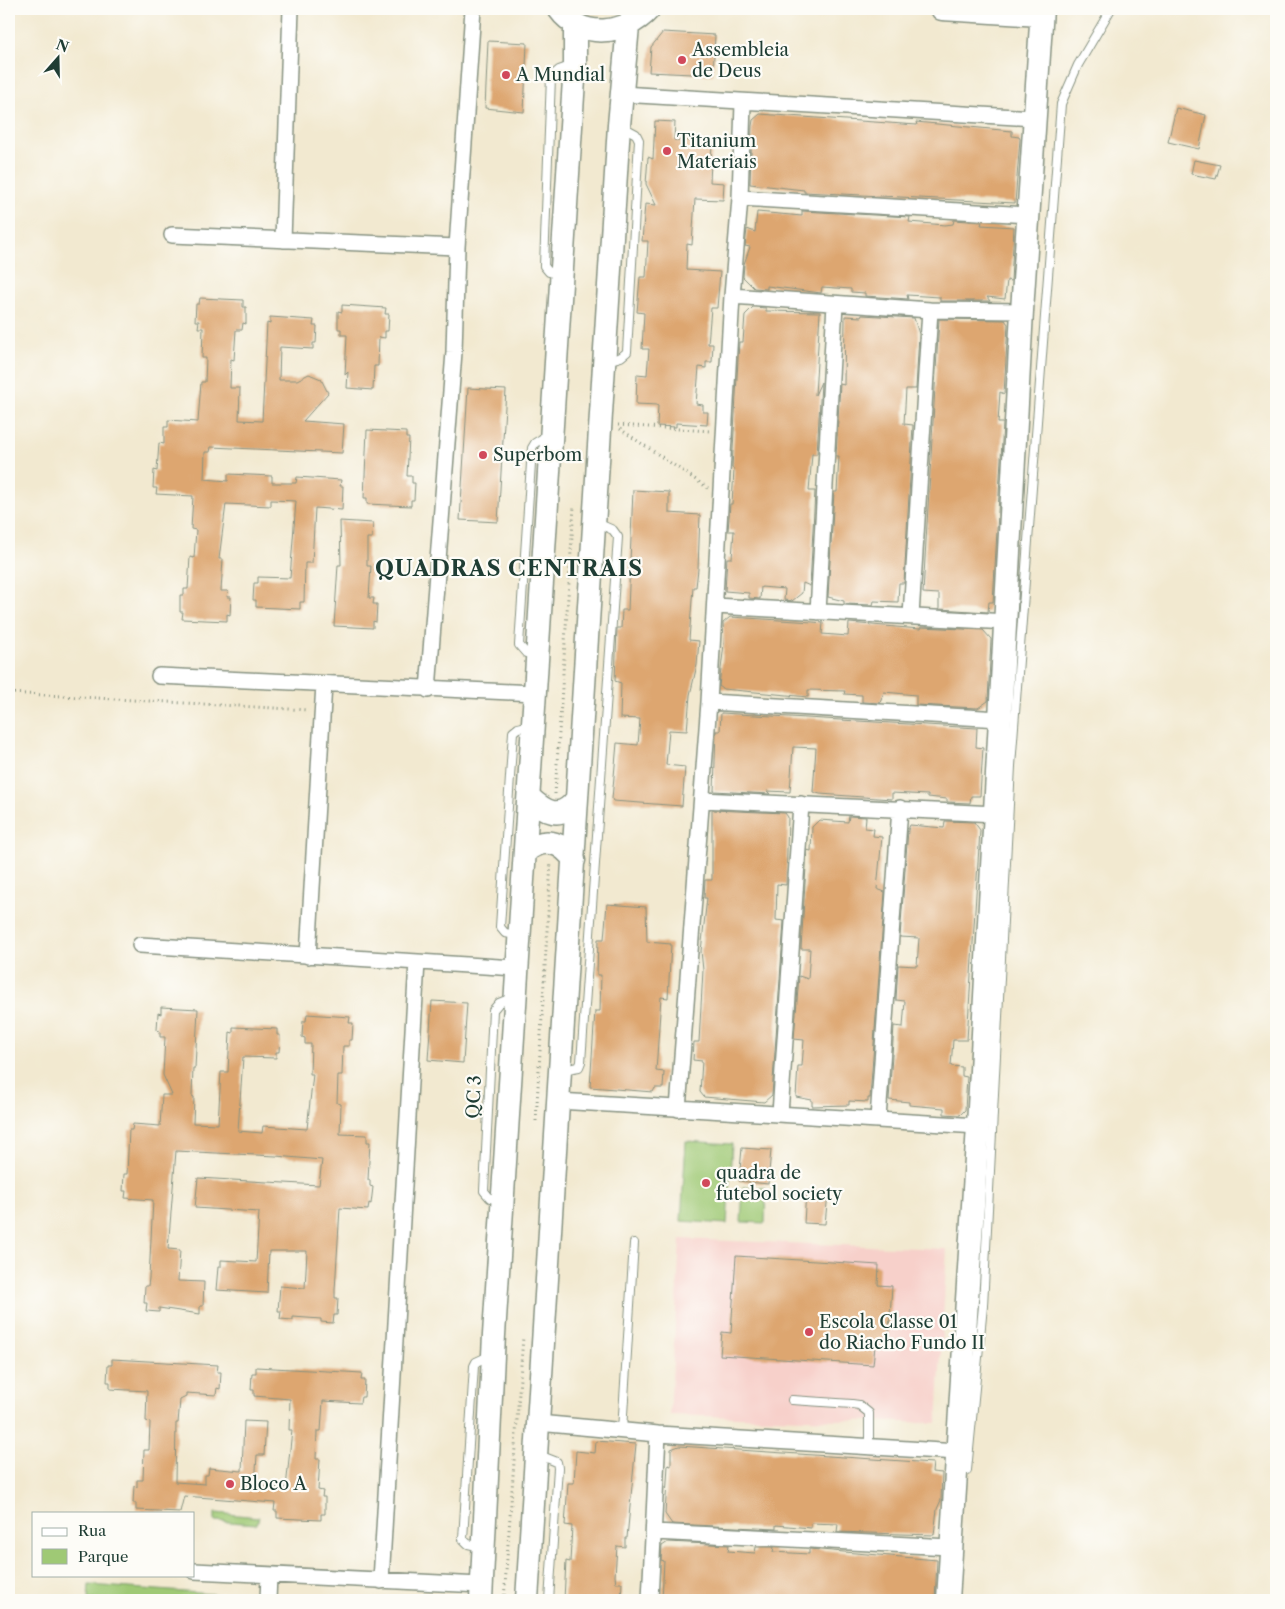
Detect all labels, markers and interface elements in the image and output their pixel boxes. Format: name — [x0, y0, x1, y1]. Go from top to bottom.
north arrow — [32, 32, 82, 82]
text: N — [54, 35, 71, 56]
place label: Assembleia de Deus — [691, 39, 790, 82]
marker: Assembleia de Deus — [676, 54, 688, 66]
place label: A Mundial — [515, 64, 605, 86]
marker: A Mundial — [500, 69, 512, 81]
place label: Titanium Materiais — [677, 130, 757, 173]
marker: Titanium Materiais — [661, 145, 673, 157]
place label: Superbom — [493, 444, 583, 466]
marker: Superbom — [477, 449, 489, 461]
district label: QUADRAS CENTRAIS — [375, 555, 643, 582]
street label: QC 3 — [462, 1075, 486, 1119]
place label: quadra de futebol society — [716, 1162, 843, 1205]
marker: quadra de futebol society — [700, 1177, 712, 1189]
place label: Escola Classe 01 do Riacho Fundo II — [819, 1311, 985, 1354]
marker: Escola Classe 01 do Riacho Fundo II — [803, 1326, 815, 1338]
place label: Bloco A — [240, 1473, 307, 1495]
marker: Bloco A — [224, 1478, 236, 1490]
legend — [32, 1512, 195, 1576]
text: Rua — [78, 1521, 106, 1540]
text: Parque — [78, 1547, 128, 1566]

